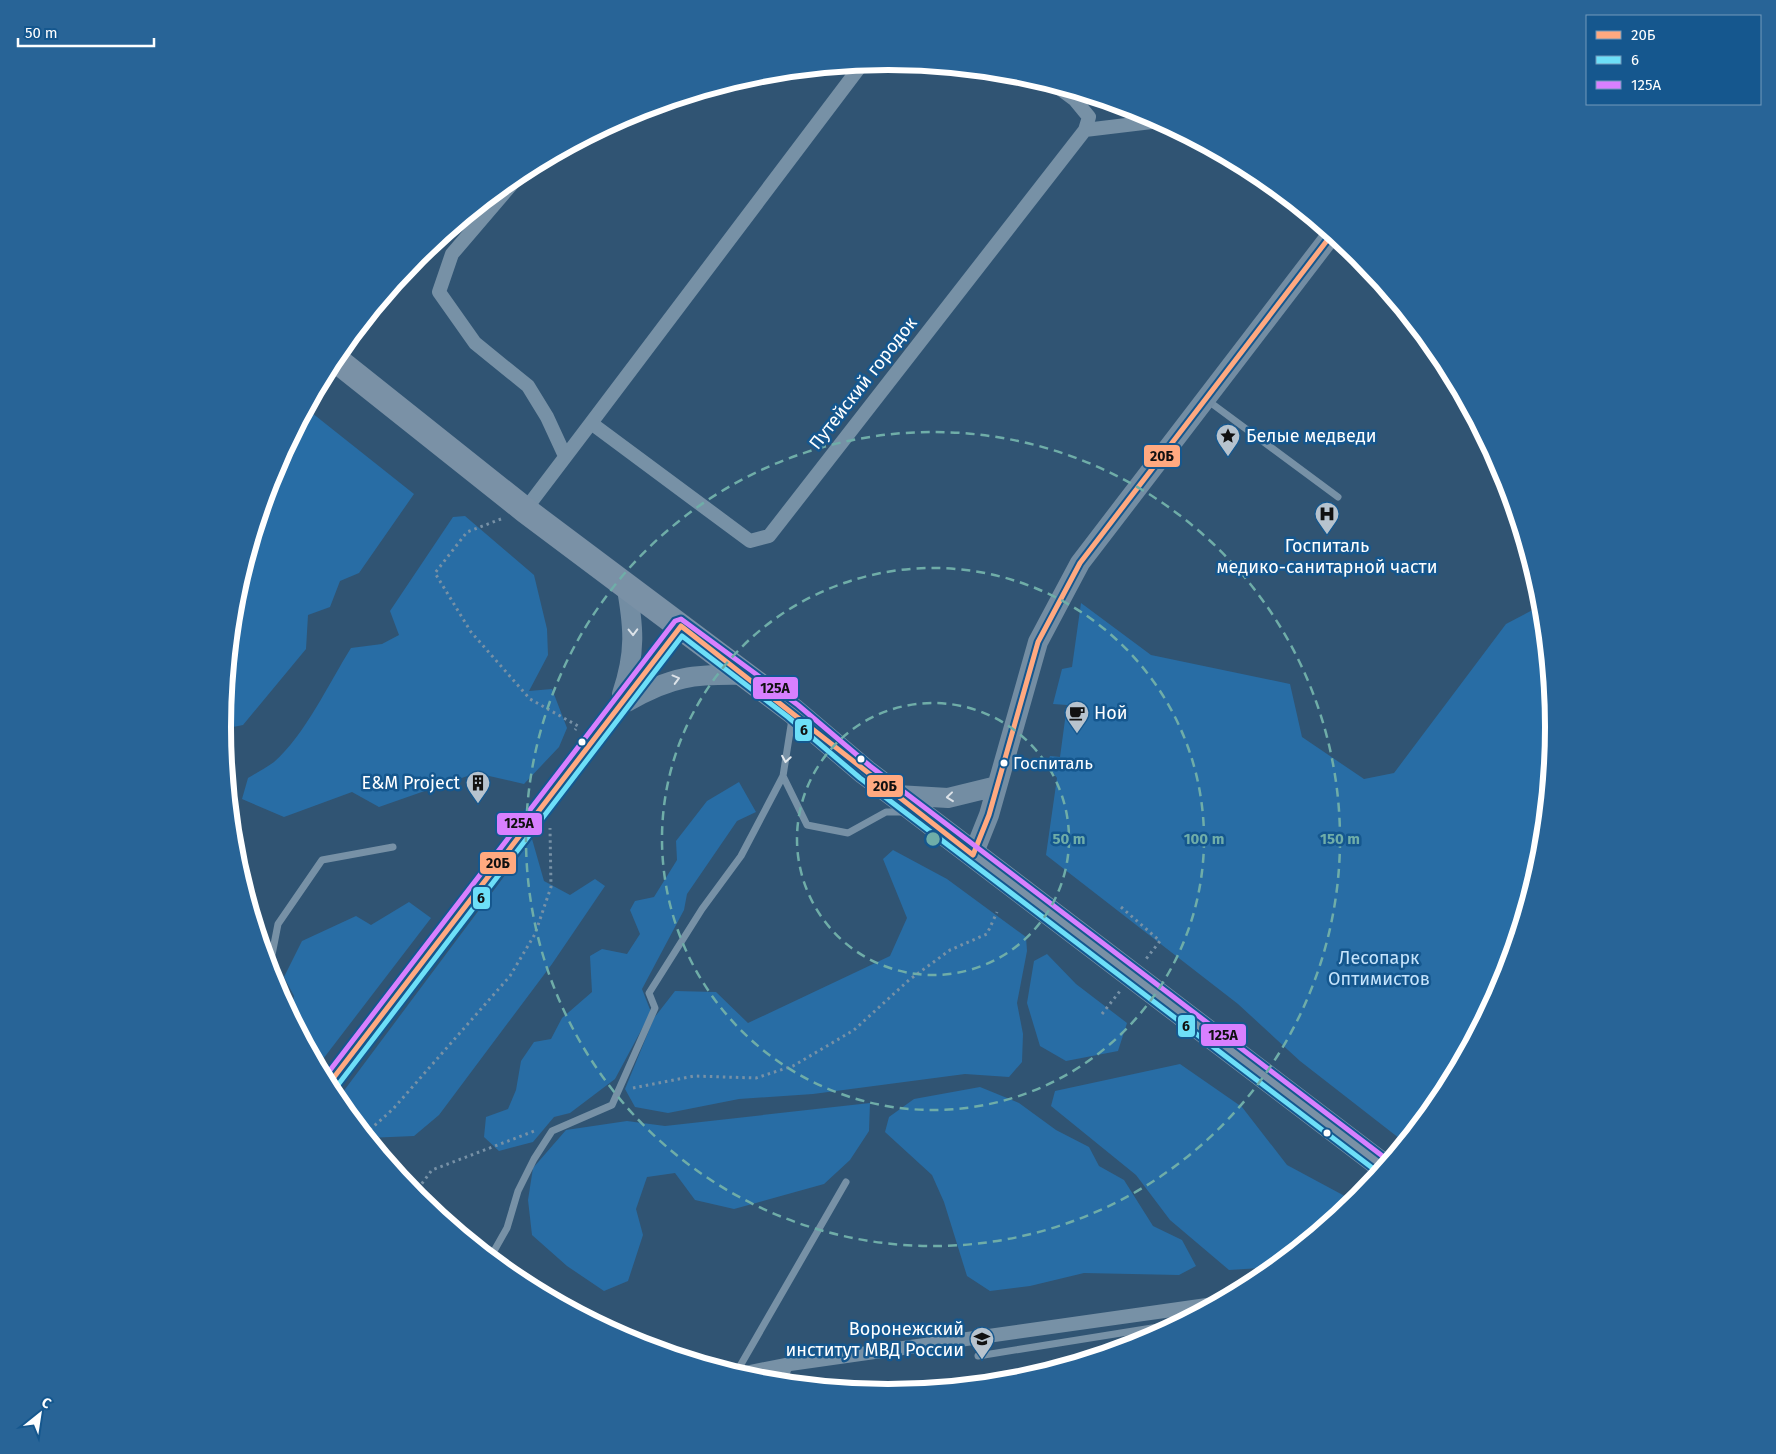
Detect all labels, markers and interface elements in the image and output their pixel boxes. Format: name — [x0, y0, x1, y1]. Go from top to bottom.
scale bar — [18, 15, 154, 47]
legend — [1586, 15, 1761, 105]
text: 50 m — [25, 24, 58, 42]
text: 20Б — [1631, 26, 1656, 44]
text: 6 — [1631, 51, 1639, 69]
text: 125А — [1631, 76, 1661, 94]
street label: Путейский городок — [804, 312, 922, 454]
place icon: Белые медведи — [1215, 423, 1241, 457]
place label: Белые медведи — [1246, 425, 1377, 447]
line badge: 20Б — [1143, 444, 1181, 468]
text: 20Б — [1150, 448, 1175, 465]
hospital icon: Госпиталь медико-санитарной части — [1314, 501, 1340, 535]
place label: Госпиталь медико-санитарной части — [1216, 535, 1438, 578]
one-way arrow — [628, 628, 639, 636]
one-way arrow — [672, 674, 680, 685]
line badge: 125А — [752, 676, 799, 700]
text: 125А — [760, 680, 790, 697]
cafe icon: Ной — [1064, 700, 1090, 734]
place label: Ной — [1094, 702, 1128, 724]
line badge: 6 — [794, 718, 813, 742]
text: 6 — [800, 722, 808, 739]
unlabelled marker — [577, 737, 587, 747]
place label: Госпиталь — [1013, 753, 1093, 774]
unlabelled marker — [856, 754, 866, 764]
one-way arrow — [781, 755, 791, 764]
marker: Госпиталь — [999, 758, 1009, 768]
building icon: E&M Project — [465, 770, 491, 804]
place label: E&M Project — [362, 772, 460, 794]
line badge: 20Б — [866, 774, 904, 798]
text: 20Б — [873, 778, 898, 795]
one-way arrow — [946, 791, 954, 802]
line badge: 125А — [496, 812, 543, 836]
text: 125А — [504, 815, 534, 832]
centre of rings — [924, 830, 942, 848]
text: 50 m — [1052, 830, 1086, 848]
text: 100 m — [1184, 830, 1224, 848]
text: 150 m — [1320, 830, 1360, 848]
line badge: 20Б — [479, 851, 517, 875]
text: 20Б — [486, 855, 511, 872]
line badge: 6 — [472, 886, 491, 910]
text: 6 — [477, 890, 485, 907]
park label: Лесопарк Оптимистов — [1328, 947, 1430, 990]
line badge: 6 — [1177, 1014, 1196, 1038]
text: 6 — [1182, 1018, 1190, 1035]
line badge: 125А — [1200, 1023, 1247, 1047]
text: 125А — [1208, 1027, 1238, 1044]
unlabelled marker — [1322, 1128, 1332, 1138]
place label: Воронежский институт МВД России — [786, 1318, 964, 1361]
school or university icon: Воронежский институт МВД России — [969, 1326, 995, 1360]
north arrow — [15, 1389, 65, 1439]
text: С — [39, 1394, 54, 1413]

